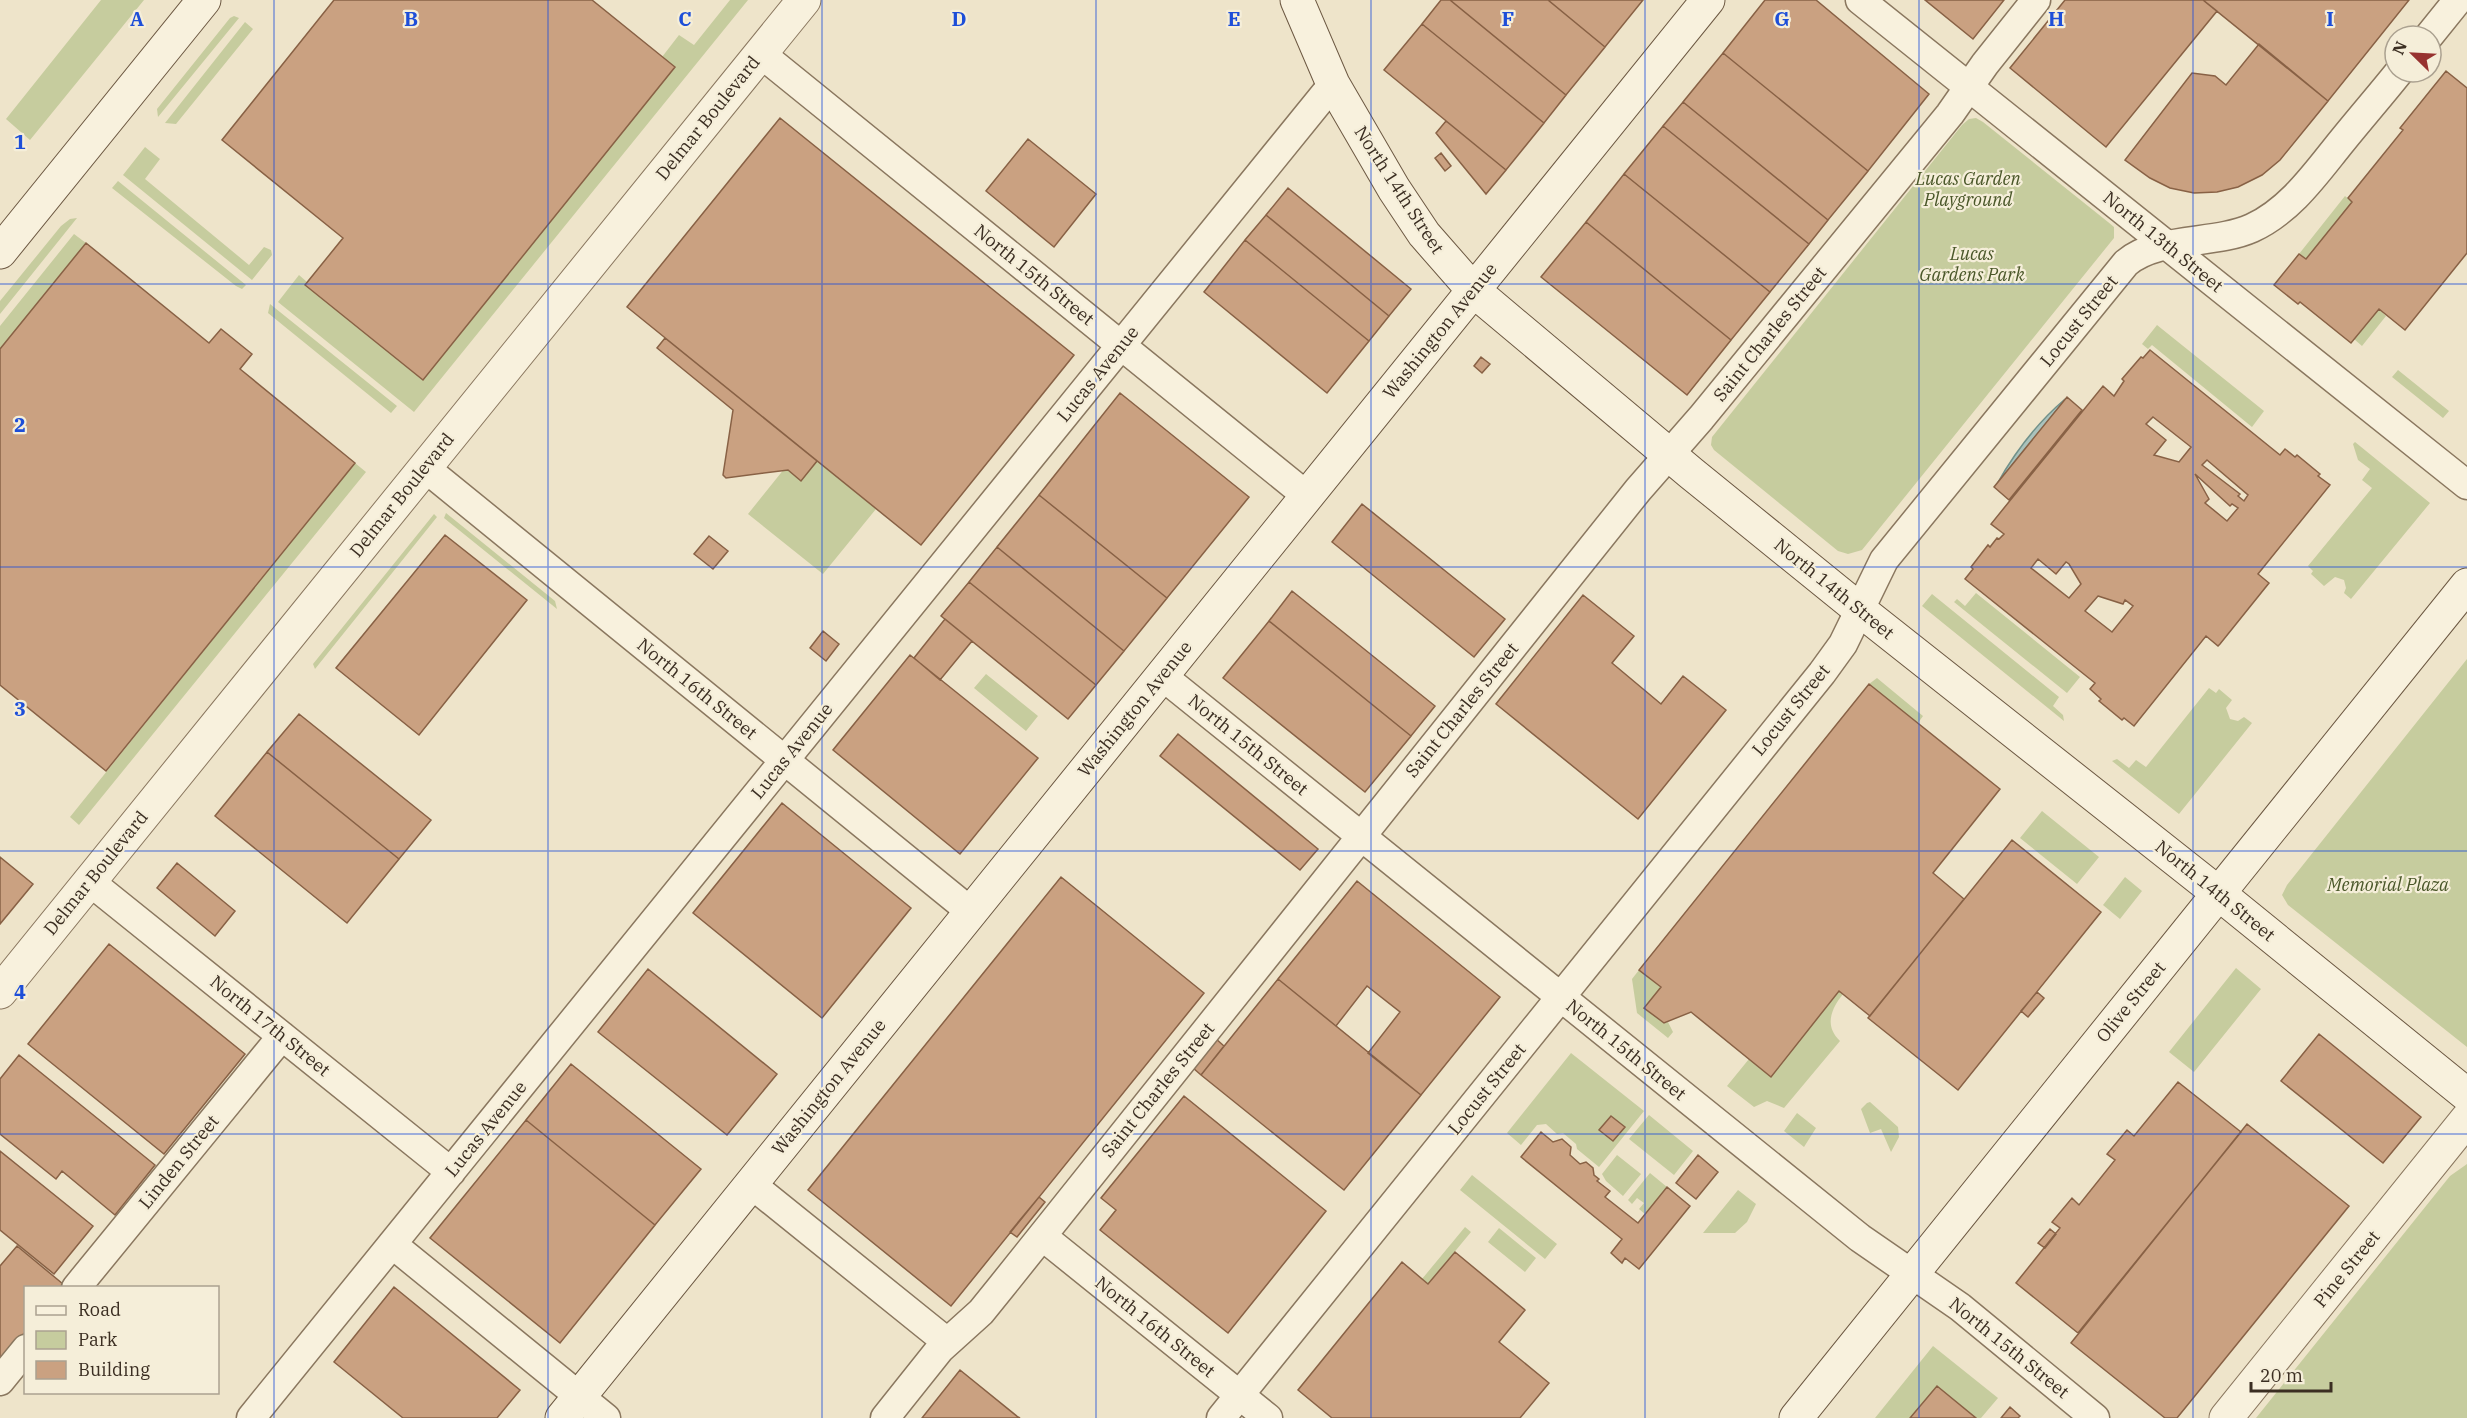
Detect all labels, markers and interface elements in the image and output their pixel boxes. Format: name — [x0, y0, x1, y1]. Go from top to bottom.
text: A — [130, 5, 144, 32]
text: B — [404, 5, 418, 32]
text: C — [678, 5, 692, 32]
text: D — [951, 5, 967, 32]
text: E — [1227, 5, 1241, 32]
text: F — [1502, 5, 1514, 32]
text: G — [1774, 5, 1790, 32]
text: H — [2048, 5, 2064, 32]
text: I — [2326, 5, 2334, 32]
north arrow — [2383, 24, 2443, 84]
text: N — [2388, 38, 2411, 58]
street label: Delmar Boulevard — [650, 51, 765, 185]
street label: North 14th Street — [1349, 121, 1449, 258]
text: 1 — [14, 128, 26, 155]
park label: Lucas Garden Playground — [1914, 167, 2021, 211]
street label: North 13th Street — [2099, 186, 2228, 297]
street label: North 15th Street — [970, 219, 1099, 330]
park label: Lucas Gardens Park — [1919, 242, 2025, 286]
street label: Washington Avenue — [1378, 258, 1502, 403]
street label: Saint Charles Street — [1708, 261, 1831, 406]
street label: Locust Street — [2035, 270, 2123, 371]
street label: Lucas Avenue — [1052, 321, 1143, 426]
text: 2 — [14, 411, 26, 438]
street label: Delmar Boulevard — [344, 428, 459, 562]
street label: North 14th Street — [1770, 533, 1899, 644]
street label: North 16th Street — [633, 633, 762, 744]
street label: Washington Avenue — [1073, 636, 1197, 781]
street label: Saint Charles Street — [1400, 637, 1523, 782]
street label: Locust Street — [1747, 659, 1835, 760]
street label: North 15th Street — [1184, 689, 1313, 800]
text: 3 — [14, 695, 26, 722]
street label: Lucas Avenue — [746, 698, 837, 803]
street label: Delmar Boulevard — [38, 806, 153, 940]
street label: North 14th Street — [2151, 835, 2280, 946]
park label: Memorial Plaza — [2326, 873, 2449, 896]
street label: Olive Street — [2091, 956, 2170, 1047]
street label: North 17th Street — [206, 970, 335, 1081]
text: 4 — [14, 978, 26, 1005]
street label: North 15th Street — [1562, 994, 1691, 1105]
street label: Washington Avenue — [767, 1014, 891, 1159]
street label: Saint Charles Street — [1096, 1017, 1219, 1162]
street label: Locust Street — [1443, 1038, 1531, 1139]
street label: Lucas Avenue — [440, 1076, 531, 1181]
street label: Linden Street — [134, 1110, 224, 1213]
street label: Pine Street — [2308, 1225, 2385, 1312]
street label: North 16th Street — [1091, 1271, 1220, 1382]
legend — [24, 1286, 219, 1394]
street label: North 15th Street — [1945, 1292, 2074, 1403]
text: Road — [78, 1298, 121, 1321]
text: Park — [78, 1328, 118, 1351]
scale bar — [2251, 1355, 2330, 1393]
text: Building — [78, 1358, 150, 1381]
text: 20 m — [2260, 1364, 2303, 1387]

